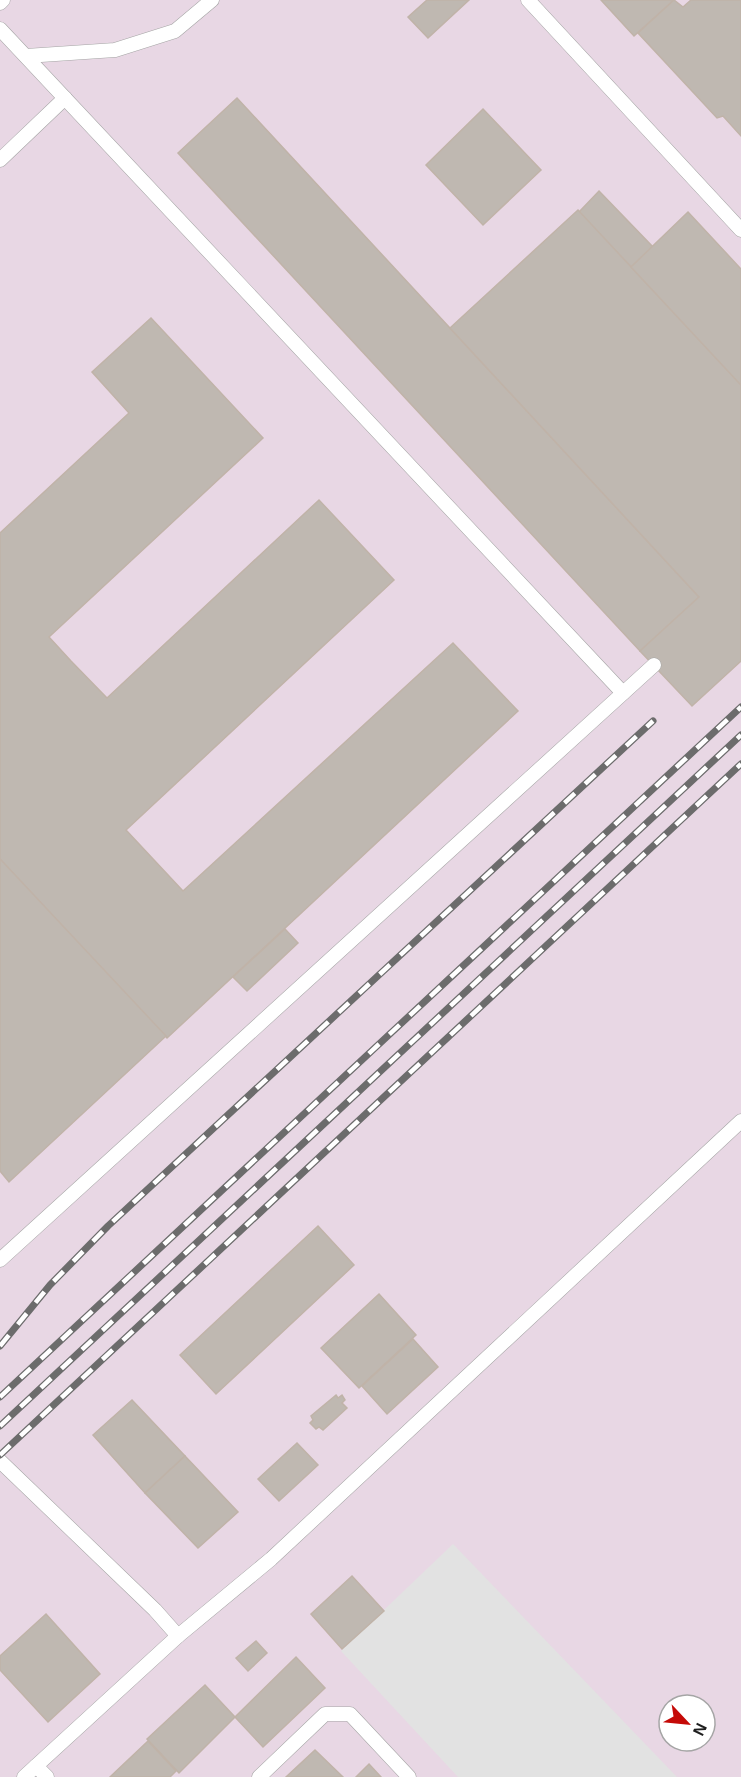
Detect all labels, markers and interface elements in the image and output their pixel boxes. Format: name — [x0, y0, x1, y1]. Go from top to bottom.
north arrow — [657, 1693, 717, 1753]
text: N — [690, 1720, 710, 1738]

